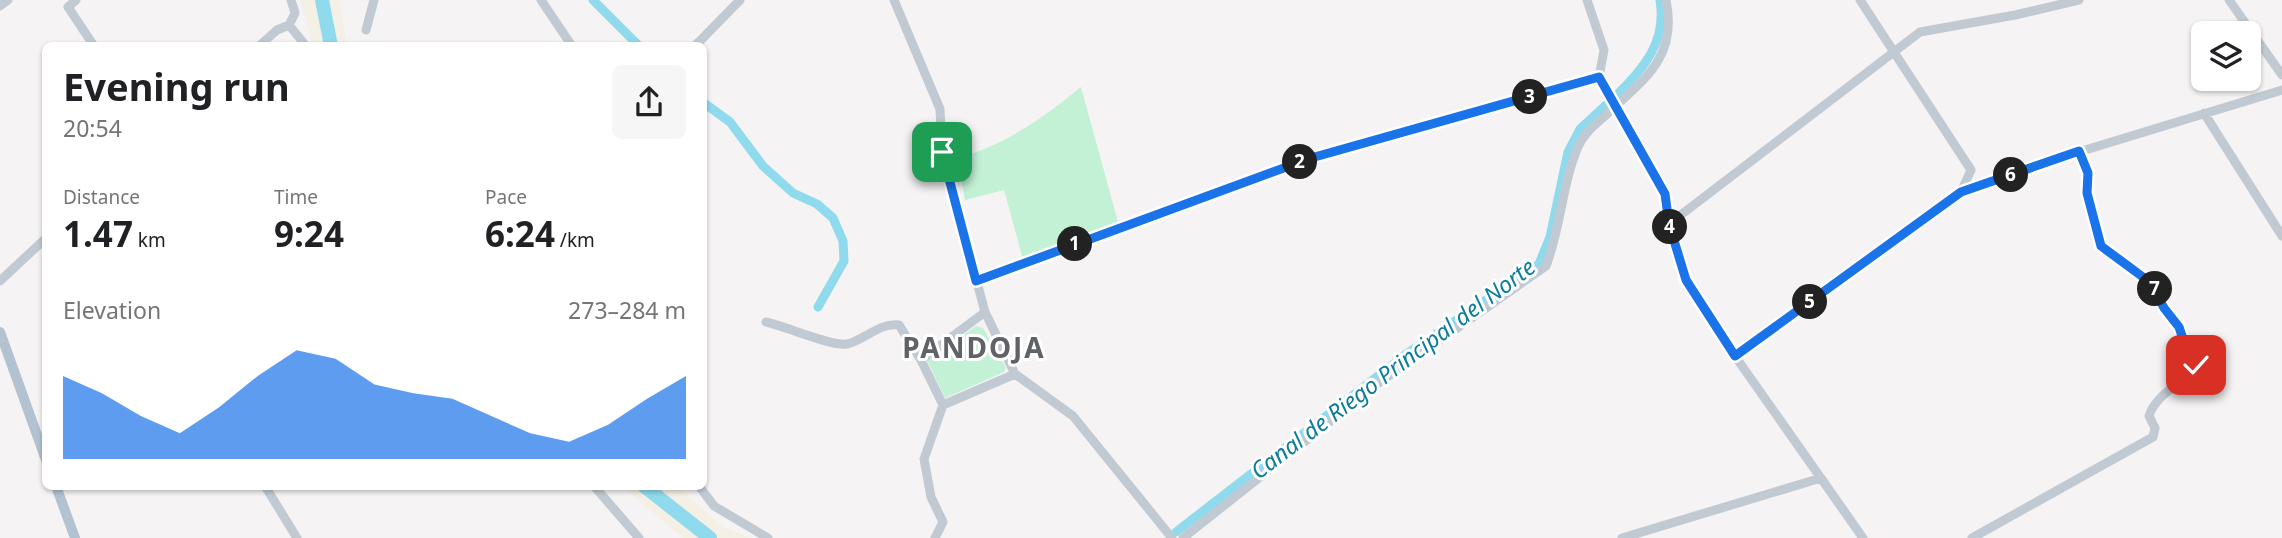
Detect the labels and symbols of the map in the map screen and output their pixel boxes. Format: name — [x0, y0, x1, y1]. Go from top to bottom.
pin: 3 — [1512, 80, 1548, 114]
pin — [912, 122, 972, 182]
pin: 2 — [1282, 144, 1318, 180]
pin: 6 — [1994, 158, 2028, 192]
pin: 4 — [1652, 210, 1688, 244]
pin: 1 — [1058, 226, 1092, 262]
water label: Canal de Riego Principal del Norte — [1244, 250, 1541, 486]
pin: 7 — [2138, 272, 2172, 306]
pin: 5 — [1792, 284, 1828, 320]
district label: PANDOJA — [902, 328, 1046, 366]
pin — [2166, 335, 2226, 395]

